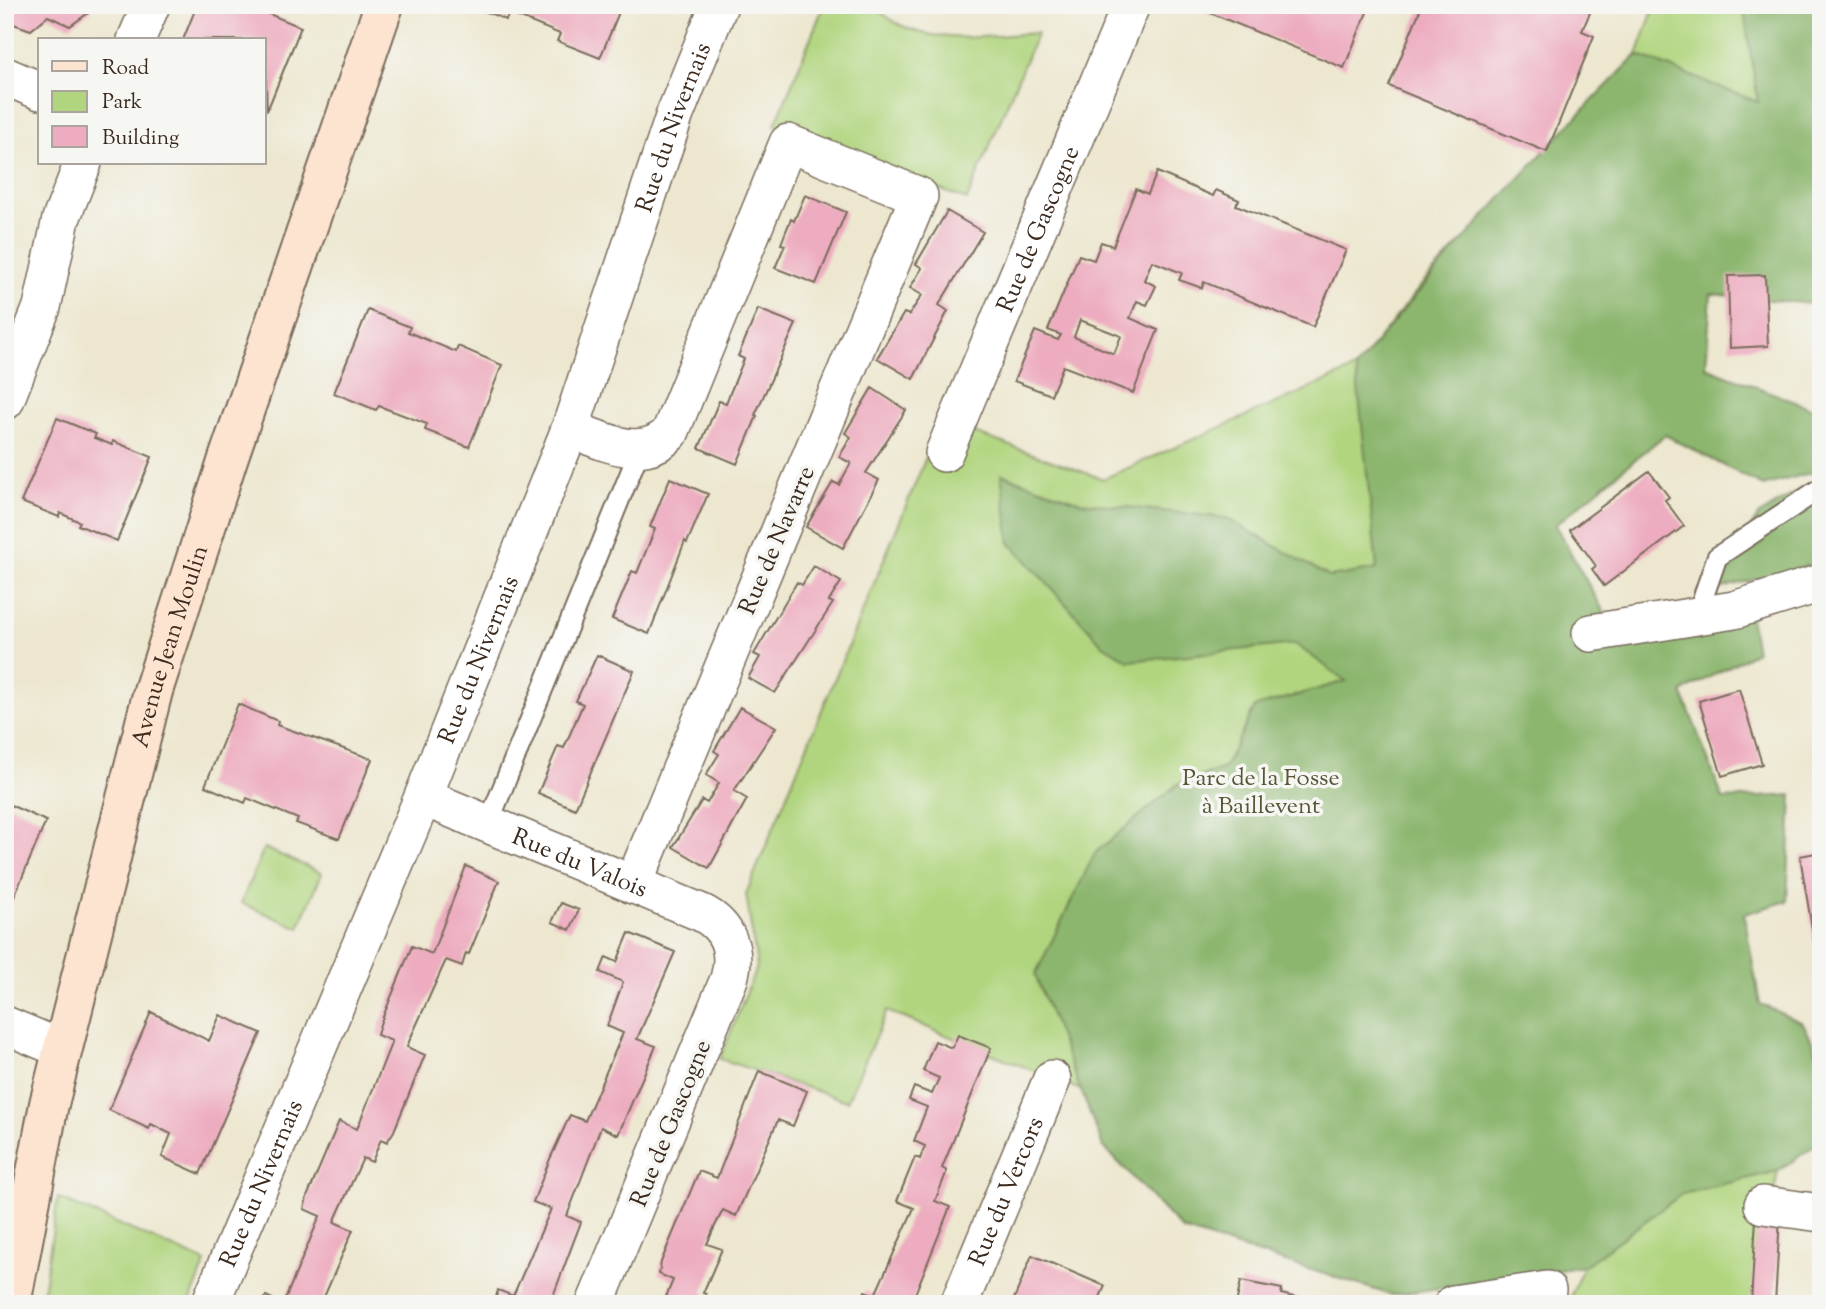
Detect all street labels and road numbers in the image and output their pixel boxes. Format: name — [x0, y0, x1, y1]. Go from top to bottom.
street label: Rue du Nivernais — [628, 38, 721, 217]
street label: Rue de Gascogne — [990, 141, 1089, 318]
street label: Rue de Navarre — [731, 461, 824, 620]
street label: Avenue Jean Moulin — [124, 541, 218, 752]
street label: Rue du Nivernais — [431, 571, 529, 749]
street label: Rue du Valois — [506, 821, 652, 907]
street label: Rue de Gascogne — [623, 1035, 721, 1212]
street label: Rue du Nivernais — [212, 1095, 313, 1273]
street label: Rue du Vercors — [961, 1112, 1053, 1272]

